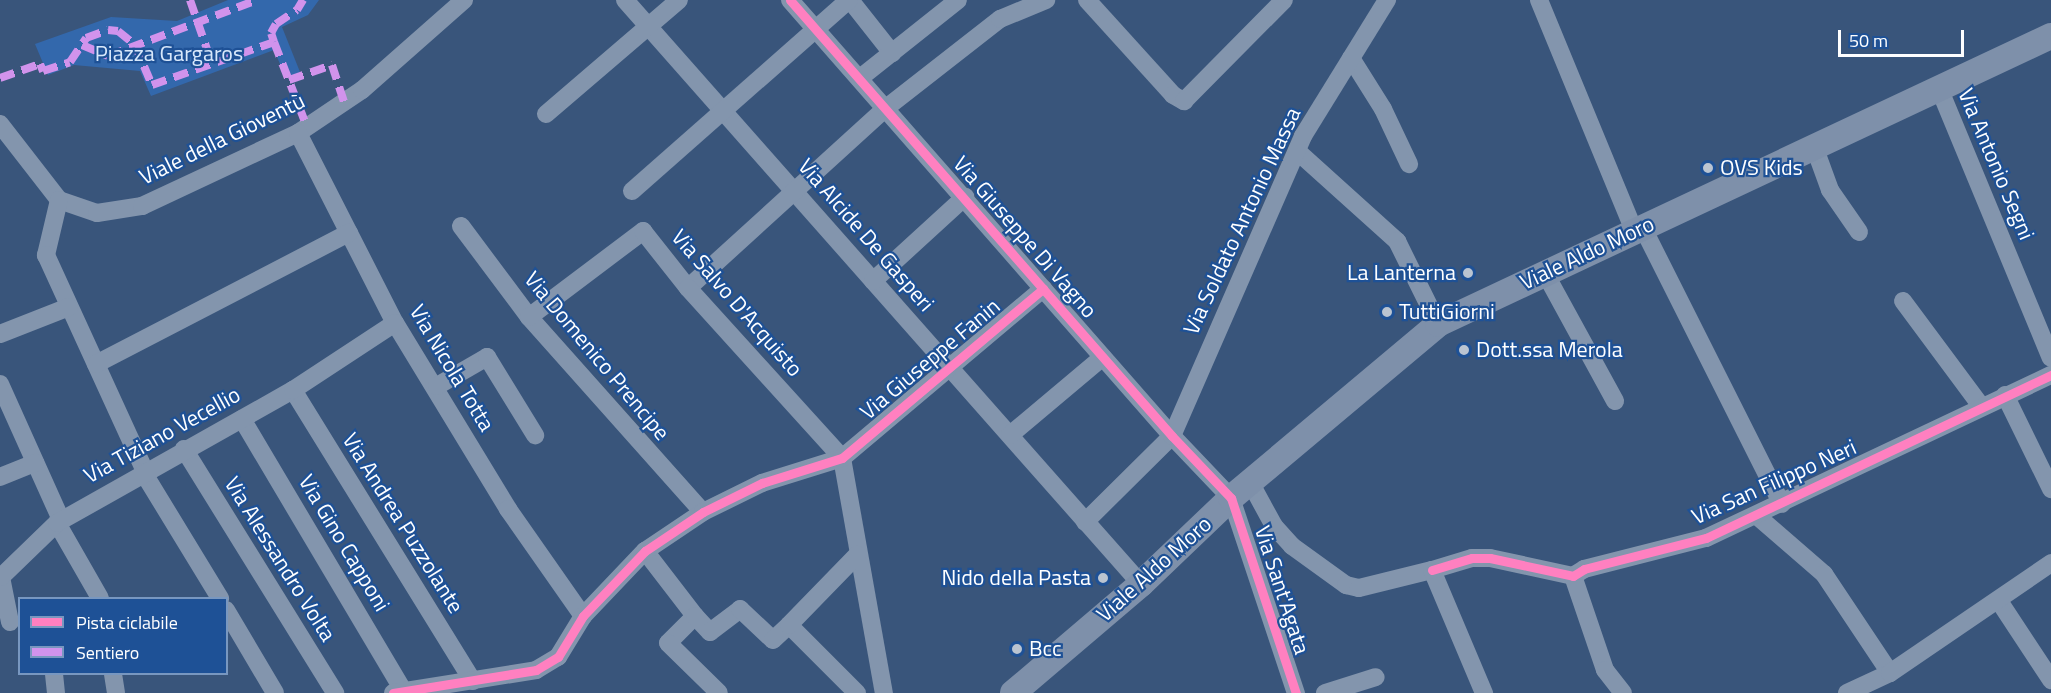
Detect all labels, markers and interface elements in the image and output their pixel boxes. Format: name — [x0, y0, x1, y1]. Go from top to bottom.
scale bar — [1841, 18, 1967, 56]
text: 50 m — [1849, 27, 1888, 54]
park label: Piazza Gargaros — [95, 41, 243, 67]
street label: Via Antonio Segni — [1952, 84, 2040, 244]
street label: Viale della Gioventù — [135, 87, 309, 191]
street label: Via Soldato Antonio Massa — [1178, 103, 1306, 339]
street label: Via Giuseppe Di Vagno — [948, 151, 1102, 323]
street label: Via Alcide De Gasperi — [792, 153, 940, 317]
place label: OVS Kids — [1720, 155, 1803, 181]
marker: OVS Kids — [1701, 161, 1715, 175]
street label: Viale Aldo Moro — [1516, 210, 1658, 296]
street label: Via Salvo D'Acquisto — [666, 224, 808, 382]
place label: La Lanterna — [1347, 260, 1456, 286]
street label: Via Domenico Prencipe — [519, 266, 675, 446]
marker: La Lanterna — [1461, 266, 1475, 280]
street label: Via Giuseppe Fanin — [855, 293, 1005, 425]
place label: TuttiGiorni — [1399, 299, 1495, 325]
street label: Via Nicola Totta — [404, 300, 500, 436]
marker: TuttiGiorni — [1380, 305, 1394, 319]
place label: Dott.ssa Merola — [1476, 337, 1623, 363]
marker: Dott.ssa Merola — [1457, 343, 1471, 357]
street label: Via Tiziano Vecellio — [79, 381, 245, 489]
street label: Via Andrea Puzzolante — [337, 428, 469, 618]
street label: Via San Filippo Neri — [1688, 434, 1860, 530]
street label: Via Gino Capponi — [293, 470, 395, 616]
street label: Via Alessandro Volta — [219, 472, 341, 646]
street label: Viale Aldo Moro — [1091, 511, 1217, 627]
street label: Via Sant'Agata — [1249, 522, 1315, 658]
place label: Nido della Pasta — [942, 565, 1091, 591]
marker: Nido della Pasta — [1096, 571, 1110, 585]
legend — [18, 597, 228, 675]
text: Pista ciclabile — [76, 609, 178, 636]
place label: Bcc — [1029, 636, 1062, 662]
text: Sentiero — [76, 639, 139, 666]
marker: Bcc — [1010, 642, 1024, 656]

